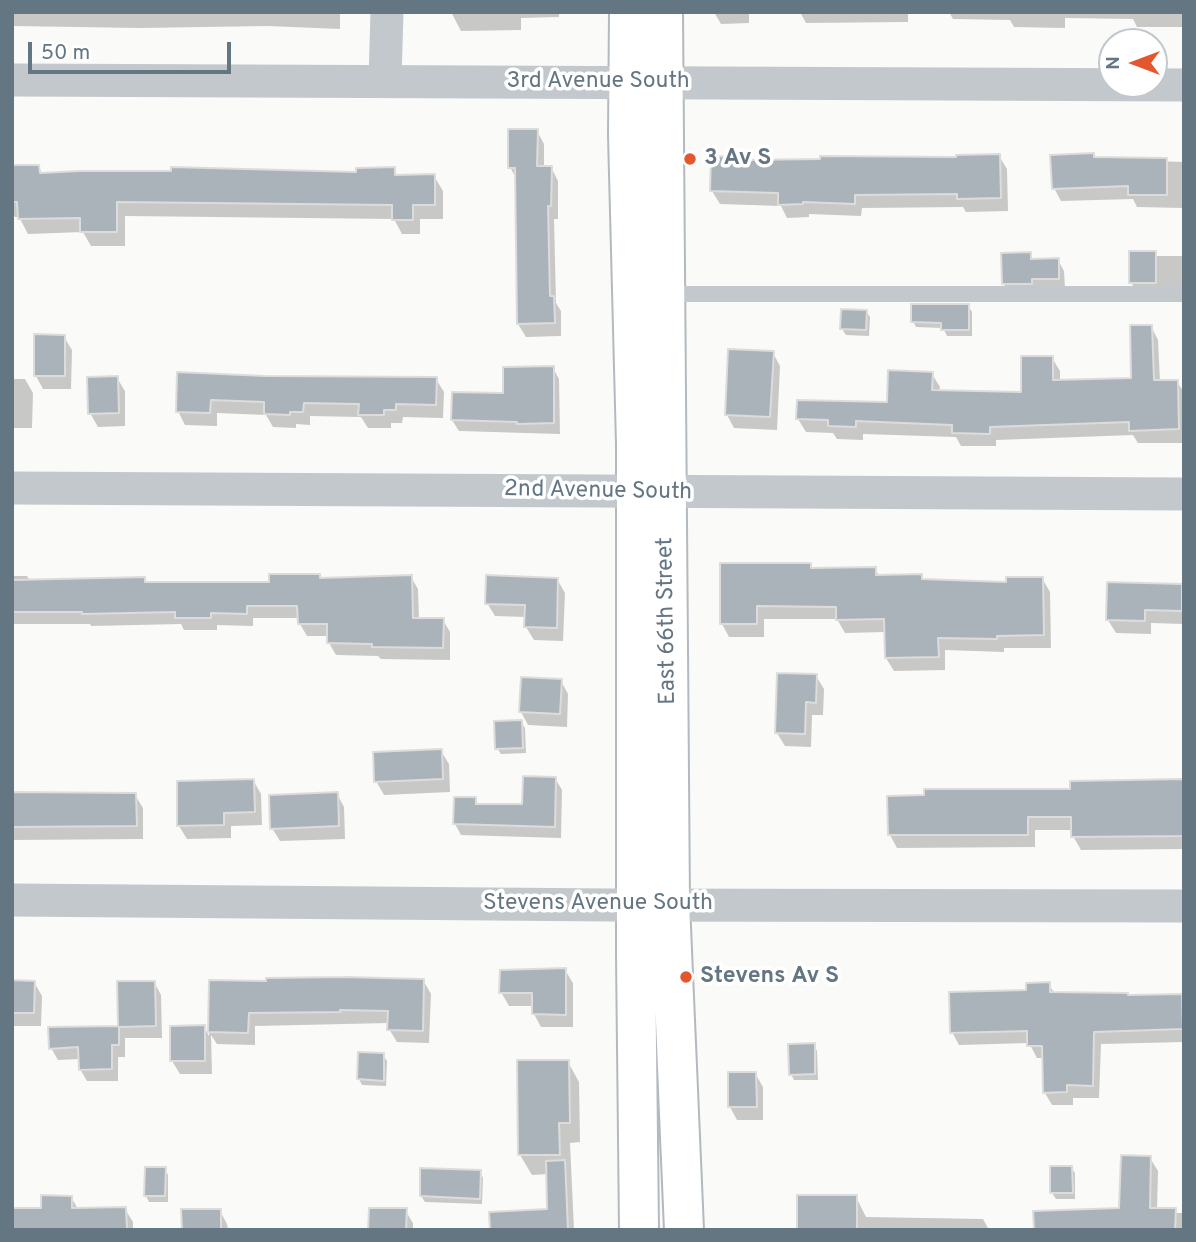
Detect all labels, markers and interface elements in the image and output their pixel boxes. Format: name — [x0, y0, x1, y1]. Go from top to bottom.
scale bar — [32, 28, 234, 72]
north arrow — [1098, 28, 1168, 98]
text: 50 m — [41, 40, 90, 67]
text: N — [1102, 56, 1126, 70]
street label: 3rd Avenue South — [506, 68, 690, 96]
place label: 3 Av S — [704, 145, 771, 173]
marker: 3 Av S — [682, 151, 698, 167]
street label: 2nd Avenue South — [504, 477, 692, 507]
street label: East 66th Street — [653, 537, 683, 705]
street label: Stevens Avenue South — [483, 890, 713, 918]
place label: Stevens Av S — [700, 963, 839, 991]
marker: Stevens Av S — [678, 969, 694, 985]

